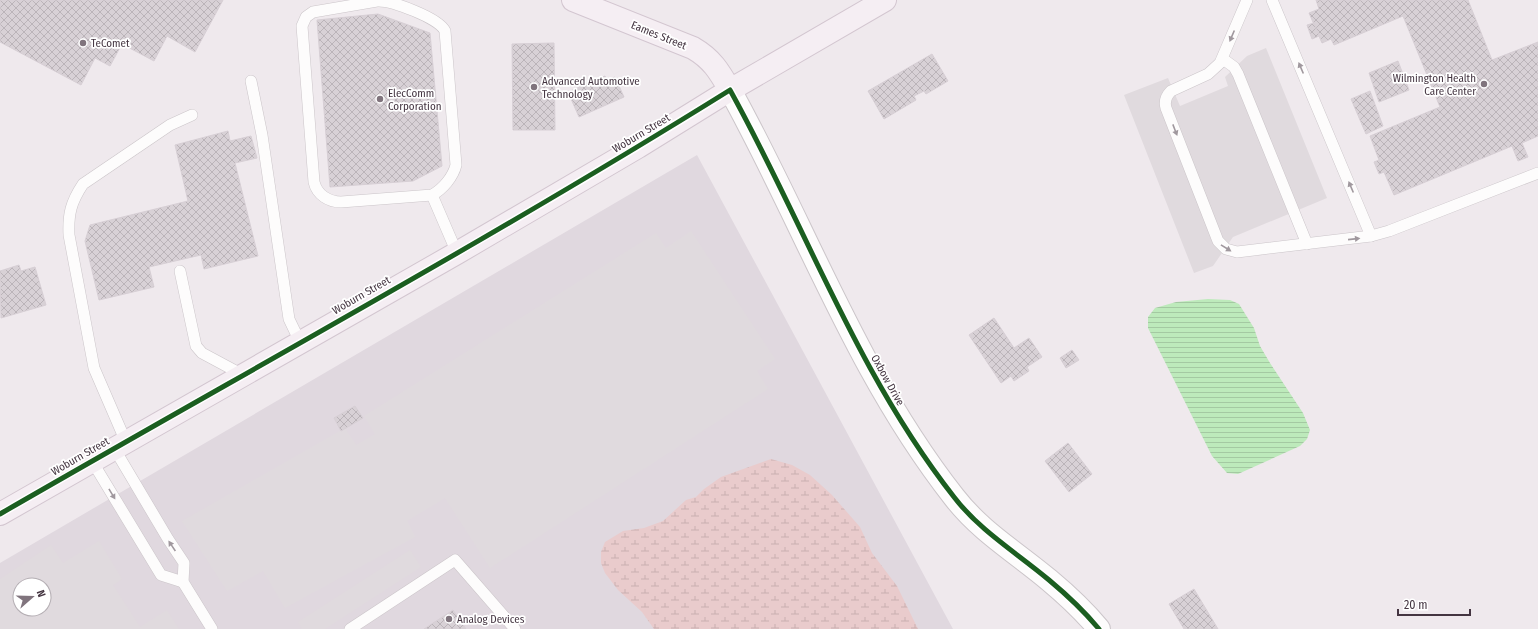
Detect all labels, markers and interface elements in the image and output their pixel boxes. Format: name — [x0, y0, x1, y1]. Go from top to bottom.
street label: Eames Street — [629, 18, 689, 53]
one-way arrow — [1229, 30, 1235, 42]
place label: TeComet — [91, 37, 130, 50]
marker: TeComet — [78, 38, 88, 48]
one-way arrow — [1297, 61, 1303, 73]
place label: Wilmington Health Care Center — [1393, 72, 1476, 98]
place label: Advanced Automotive Technology — [542, 75, 640, 101]
marker: Wilmington Health Care Center — [1479, 79, 1489, 89]
marker: Advanced Automotive Technology — [529, 82, 539, 92]
place label: ElecComm Corporation — [388, 87, 441, 113]
marker: ElecComm Corporation — [375, 94, 385, 104]
street label: Woburn Street — [610, 111, 673, 156]
one-way arrow — [1172, 125, 1178, 137]
one-way arrow — [1348, 182, 1354, 193]
one-way arrow — [1348, 236, 1360, 242]
one-way arrow — [1221, 244, 1231, 252]
street label: Woburn Street — [330, 273, 393, 317]
street label: Oxbow Drive — [868, 352, 907, 408]
street label: Woburn Street — [49, 434, 112, 478]
one-way arrow — [108, 489, 116, 499]
one-way arrow — [168, 541, 176, 551]
north arrow — [12, 577, 52, 617]
text: N — [34, 588, 48, 599]
scale bar — [1398, 591, 1470, 617]
text: 20 m — [1404, 598, 1428, 612]
place label: Analog Devices — [457, 613, 525, 626]
marker: Analog Devices — [444, 614, 454, 624]

